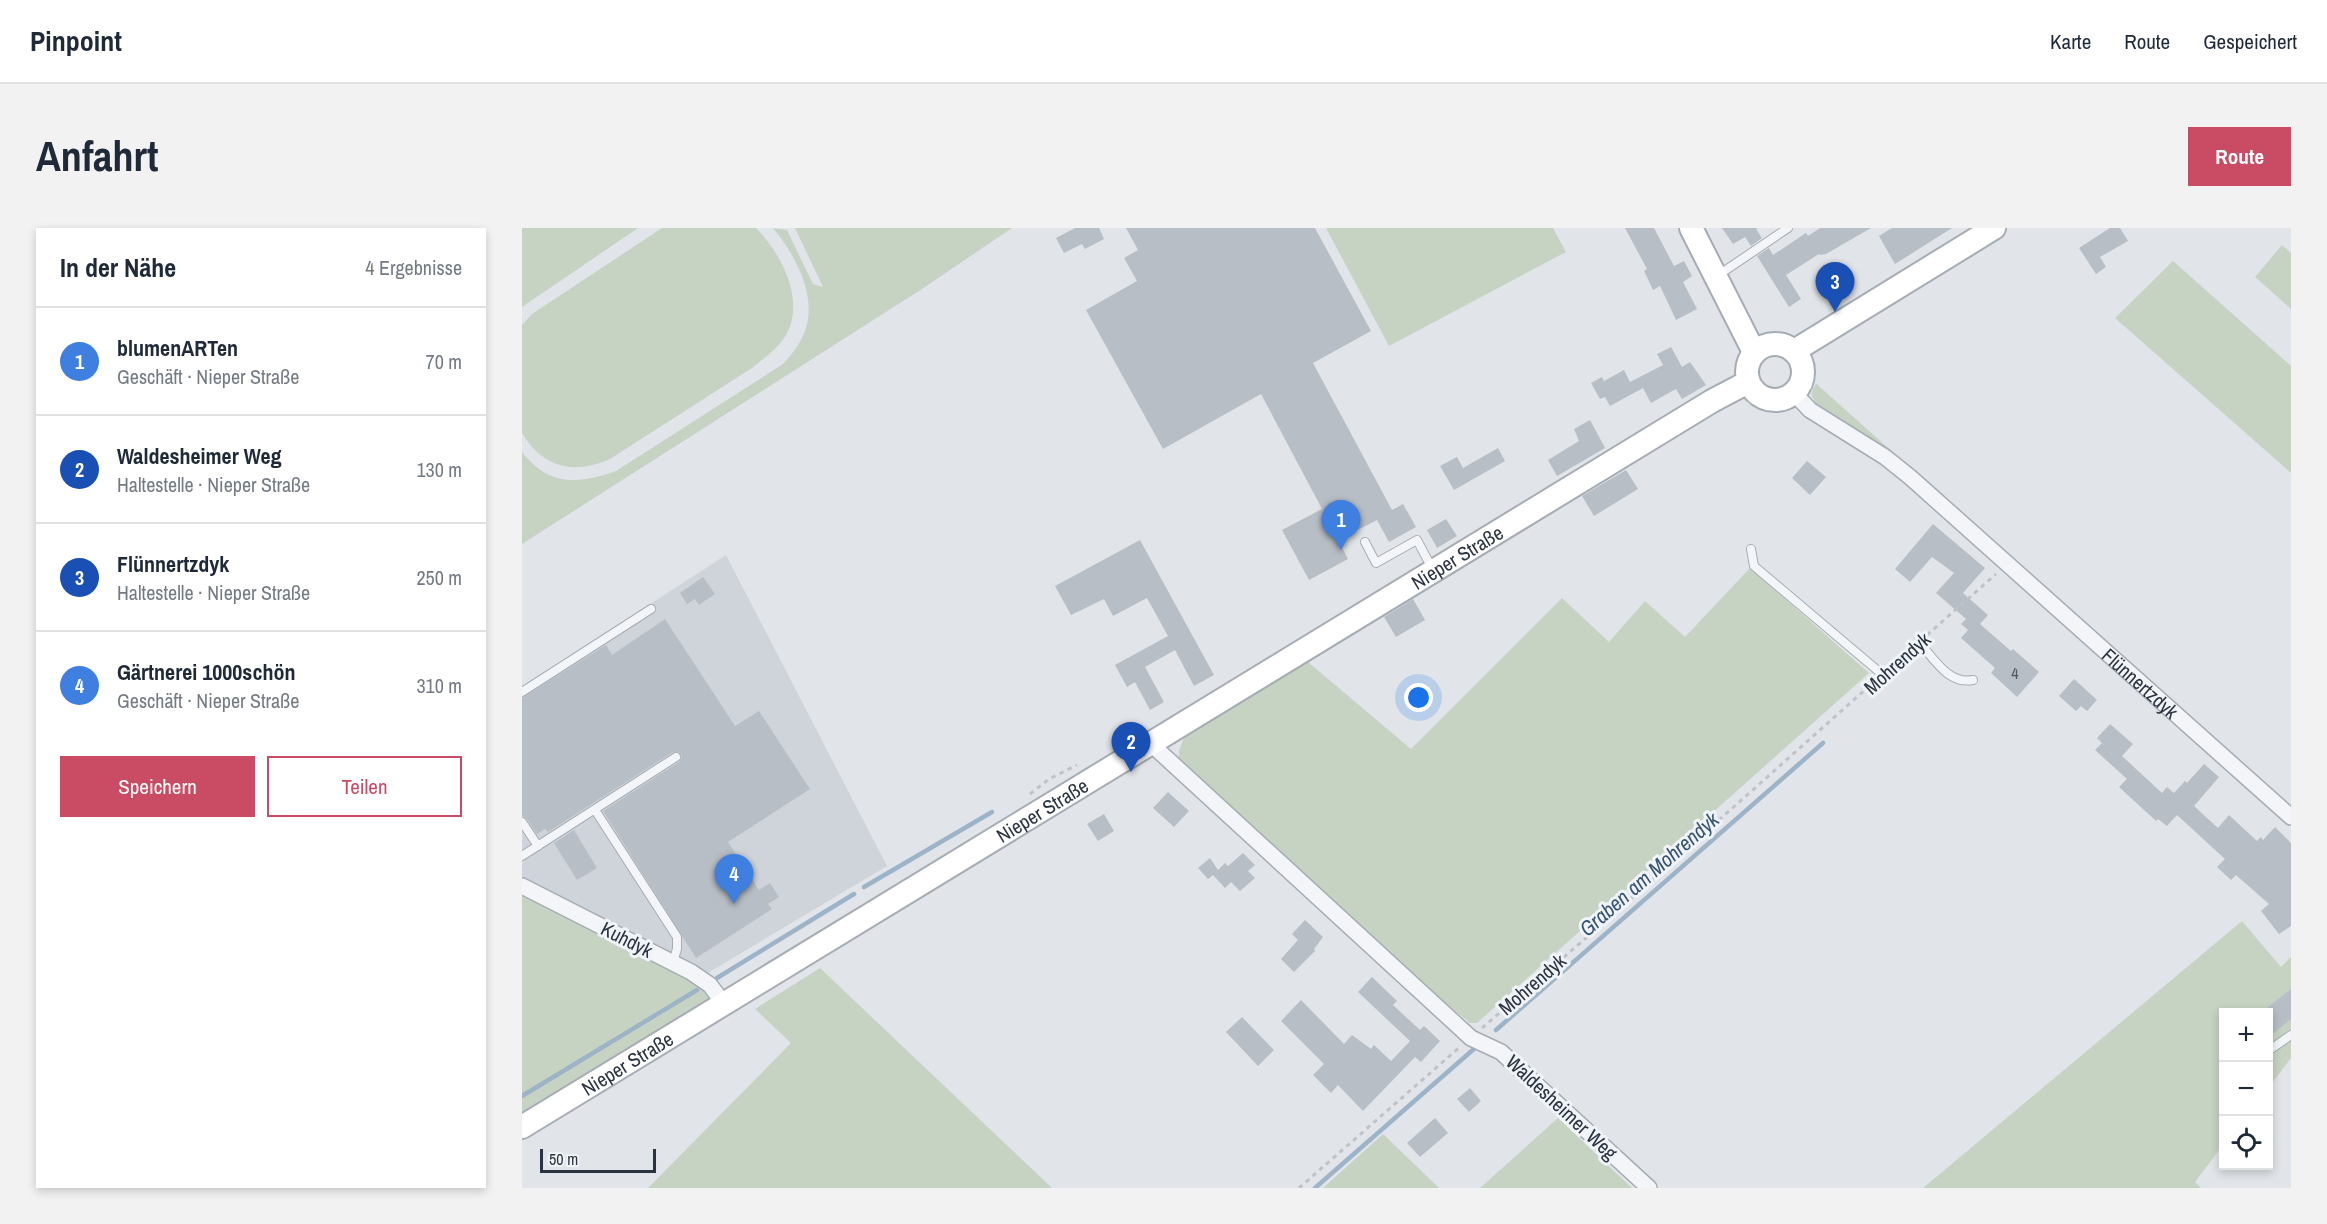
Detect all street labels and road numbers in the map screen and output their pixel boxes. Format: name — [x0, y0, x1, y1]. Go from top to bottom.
street label: Nieper Straße — [1406, 518, 1508, 595]
street label: Mohrendyk — [1858, 625, 1937, 700]
street label: Flünnertzdyk — [2097, 641, 2185, 725]
street label: Nieper Straße — [991, 771, 1093, 848]
street label: Kuhdyk — [597, 915, 658, 964]
street label: Mohrendyk — [1493, 947, 1572, 1021]
street label: Nieper Straße — [576, 1025, 678, 1101]
street label: Waldesheimer Weg — [1500, 1048, 1624, 1166]

